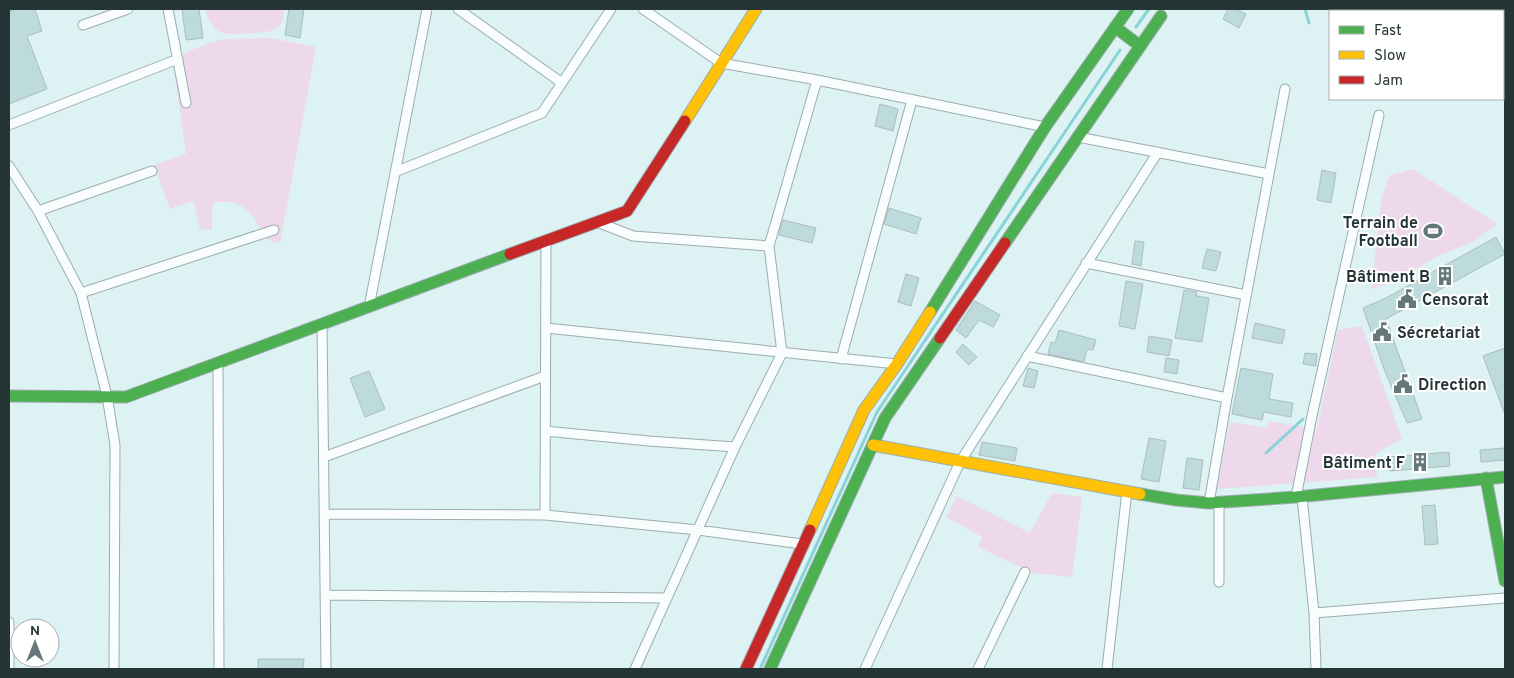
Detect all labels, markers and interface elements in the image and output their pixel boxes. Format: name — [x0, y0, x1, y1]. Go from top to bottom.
legend — [1329, 10, 1504, 100]
text: Fast — [1374, 22, 1402, 41]
text: Slow — [1374, 47, 1406, 66]
text: Jam — [1374, 72, 1403, 91]
place label: Terrain de Football — [1343, 214, 1418, 252]
sports icon: Terrain de Football — [1422, 220, 1444, 242]
building icon: Bâtiment B — [1434, 265, 1456, 287]
place label: Bâtiment B — [1346, 268, 1430, 288]
public building icon: Censorat — [1396, 288, 1418, 310]
place label: Censorat — [1422, 291, 1489, 311]
public building icon: Sécretariat — [1371, 321, 1393, 343]
place label: Sécretariat — [1397, 324, 1480, 344]
public building icon: Direction — [1392, 373, 1414, 395]
place label: Direction — [1418, 376, 1487, 396]
building icon: Bâtiment F — [1409, 451, 1431, 473]
place label: Bâtiment F — [1323, 454, 1405, 474]
north arrow — [10, 618, 60, 668]
text: N — [30, 623, 40, 640]

